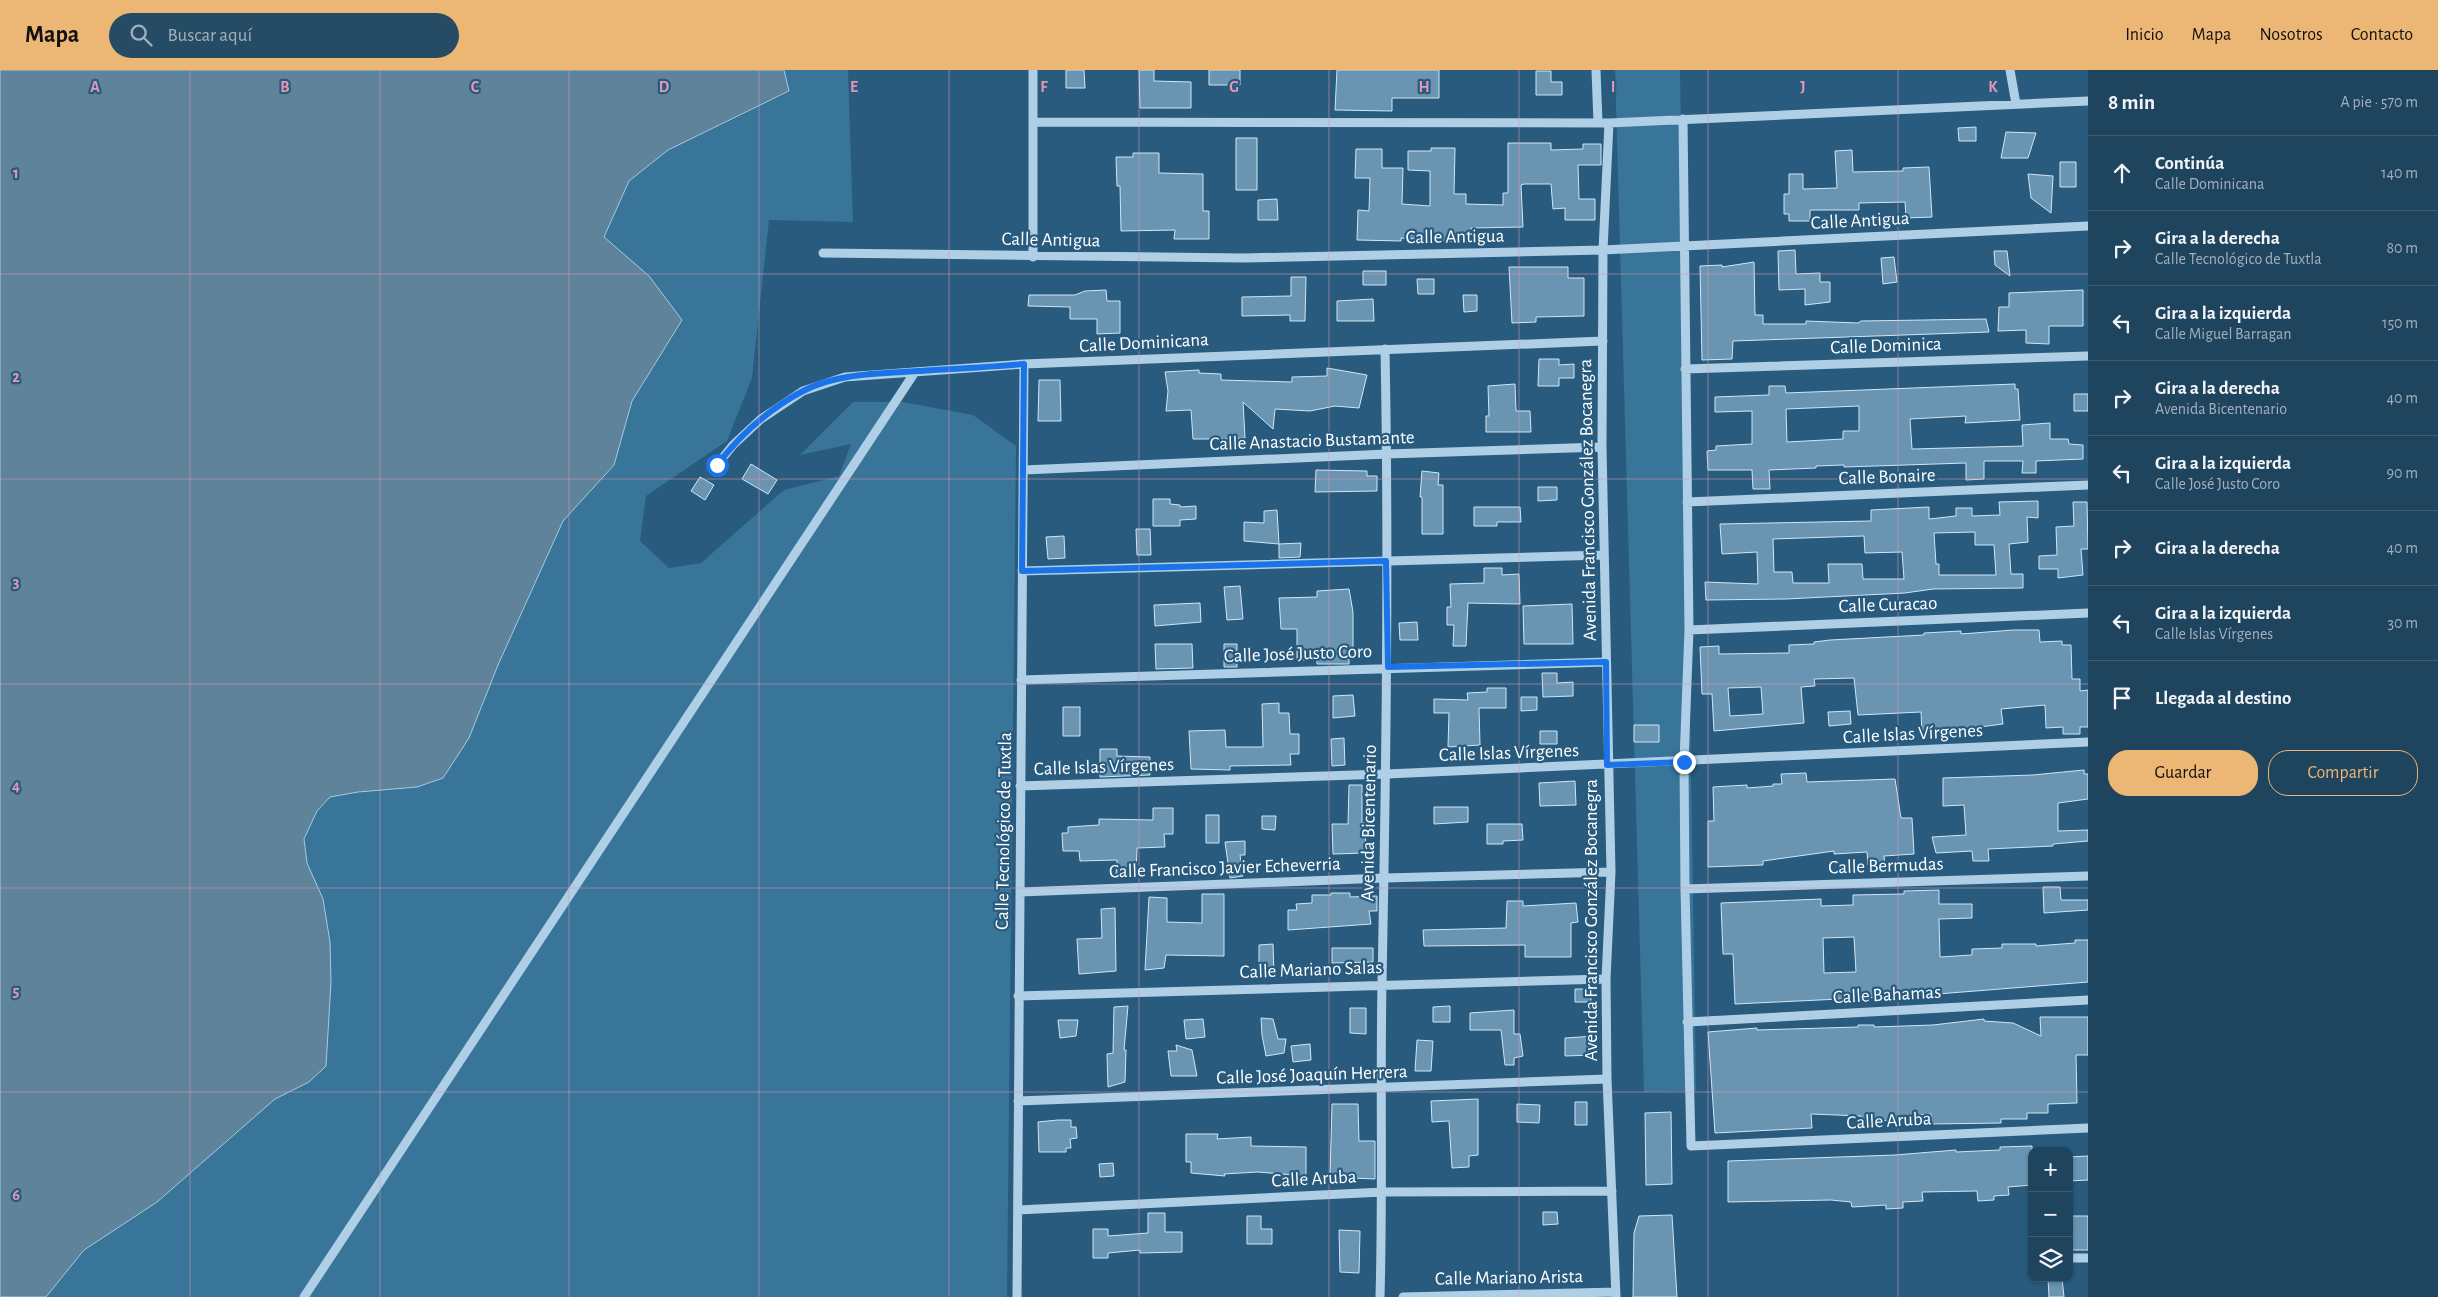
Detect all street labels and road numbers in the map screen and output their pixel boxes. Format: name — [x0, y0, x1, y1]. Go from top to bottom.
street label: Calle Antigua — [1810, 209, 1910, 233]
street label: Calle Antigua — [1405, 227, 1505, 247]
street label: Calle Antigua — [1001, 230, 1101, 250]
street label: Calle Dominicana — [1079, 330, 1210, 356]
street label: Calle Dominica — [1830, 335, 1942, 357]
street label: Avenida Francisco González Bocanegra — [1576, 358, 1600, 641]
street label: Calle Anastacio Bustamante — [1209, 428, 1415, 454]
street label: Calle Bonaire — [1838, 466, 1936, 488]
street label: Calle Curacao — [1838, 594, 1938, 616]
street label: Calle José Justo Coro — [1223, 642, 1373, 666]
street label: Calle Islas Vírgenes — [1842, 721, 1984, 747]
street label: Calle Tecnológico de Tuxtla — [993, 732, 1015, 930]
street label: Calle Islas Vírgenes — [1439, 741, 1579, 765]
street label: Avenida Bicentenario — [1358, 744, 1380, 902]
street label: Calle Islas Vírgenes — [1034, 755, 1174, 779]
street label: Avenida Francisco González Bocanegra — [1582, 779, 1601, 1061]
street label: Calle Francisco Javier Echeverria — [1109, 854, 1341, 882]
street label: Calle Bermudas — [1828, 854, 1944, 878]
street label: Calle Mariano Salas — [1239, 958, 1383, 982]
street label: Calle Bahamas — [1832, 983, 1942, 1007]
street label: Calle José Joaquín Herrera — [1216, 1062, 1408, 1088]
street label: Calle Aruba — [1846, 1109, 1932, 1133]
street label: Calle Aruba — [1271, 1167, 1357, 1191]
street label: Calle Mariano Arista — [1435, 1267, 1584, 1289]

